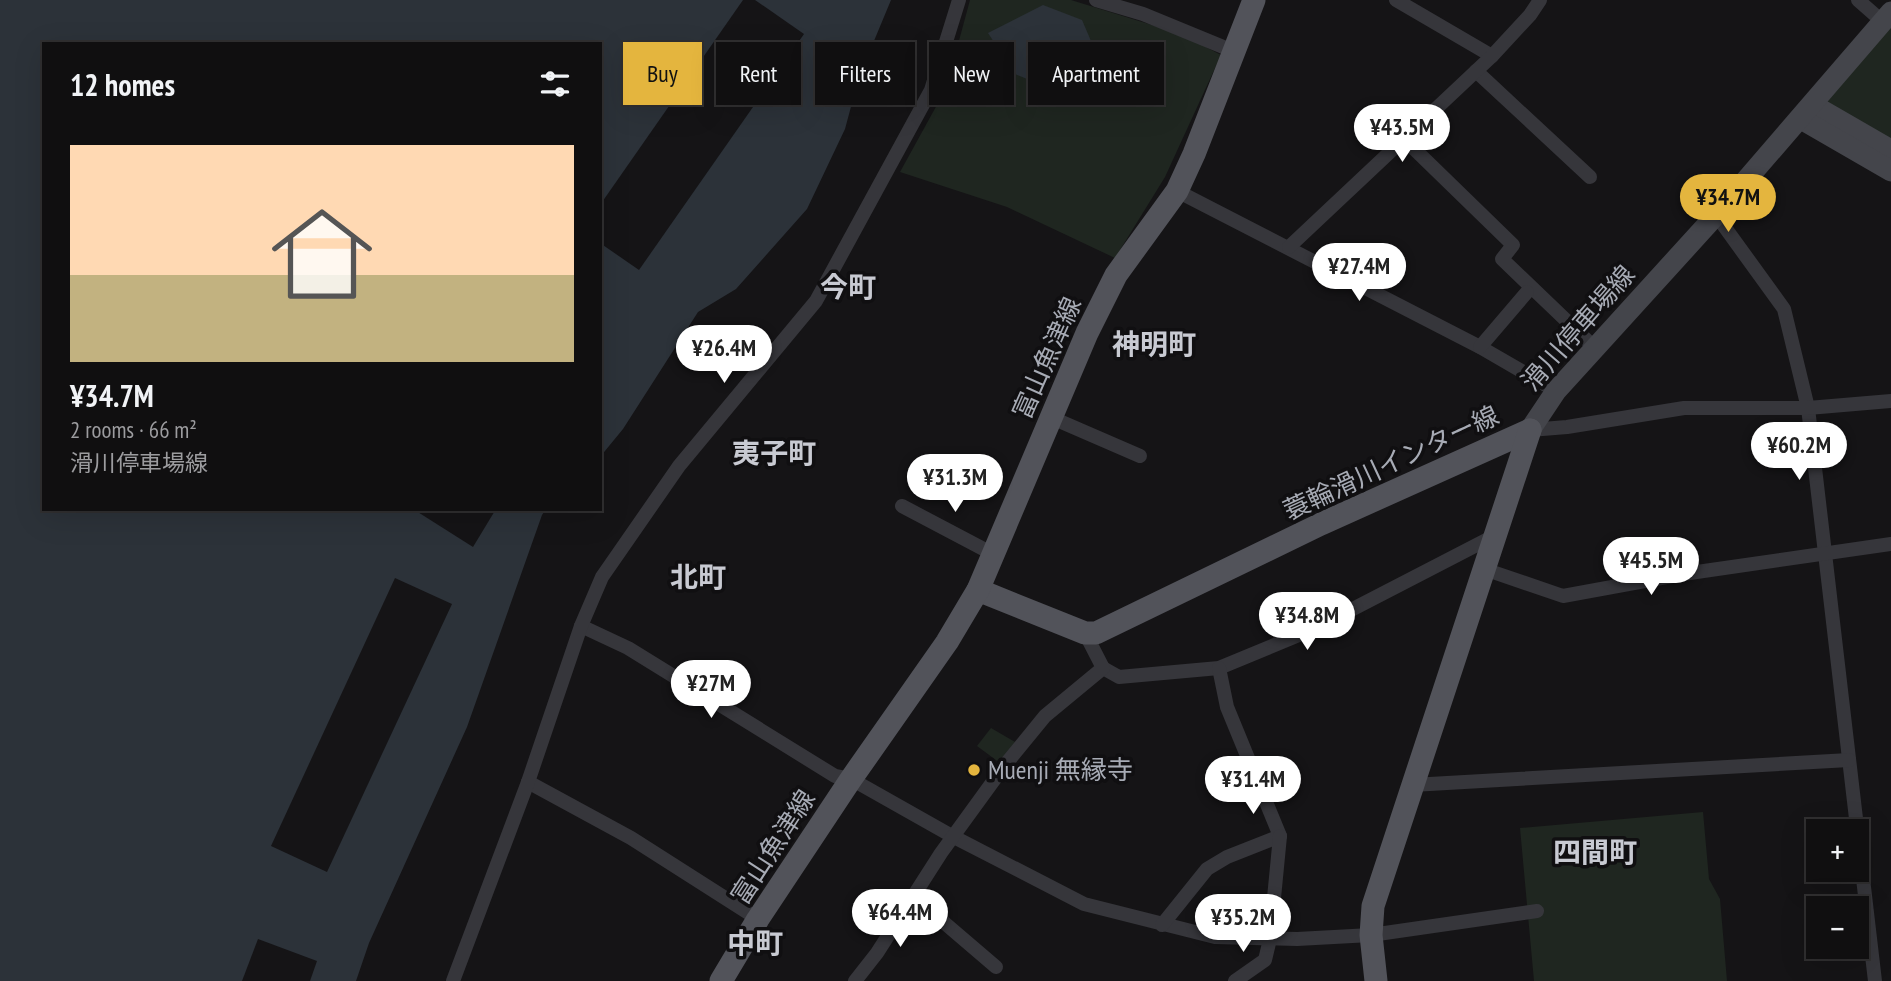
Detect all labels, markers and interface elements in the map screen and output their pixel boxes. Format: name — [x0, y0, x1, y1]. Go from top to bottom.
chip: Buy — [623, 42, 702, 105]
chip: Rent — [716, 42, 801, 105]
chip: Filters — [815, 42, 915, 105]
chip: New — [929, 42, 1014, 105]
chip: Apartment — [1028, 42, 1164, 105]
text: 12 homes — [70, 65, 175, 104]
icon: filters — [536, 65, 574, 103]
pin: ¥43.5M — [1345, 104, 1459, 164]
text: ¥43.5M — [1370, 112, 1434, 141]
pin: ¥34.7M — [1671, 174, 1785, 234]
text: ¥34.7M — [1696, 182, 1760, 211]
icon: home — [259, 191, 385, 317]
pin: ¥27.4M — [1302, 244, 1416, 303]
text: ¥27.4M — [1328, 251, 1390, 280]
street label: 滑川停車場線 — [1514, 258, 1641, 397]
district label: 今町 — [820, 268, 876, 305]
street label: 富山魚津線 — [1005, 292, 1088, 424]
district label: 神明町 — [1112, 325, 1196, 362]
pin: ¥26.4M — [667, 326, 781, 385]
text: ¥26.4M — [692, 333, 756, 362]
text: ¥34.7M — [70, 376, 154, 415]
street label: 蓑輪滑川インター線 — [1278, 398, 1504, 527]
text: 2 rooms · 66 m² — [70, 415, 197, 444]
pin: ¥60.2M — [1742, 422, 1856, 482]
text: ¥60.2M — [1767, 430, 1831, 459]
district label: 夷子町 — [732, 434, 816, 471]
text: 滑川停車場線 — [70, 448, 208, 477]
pin: ¥31.3M — [898, 454, 1012, 514]
text: ¥31.3M — [923, 462, 987, 491]
pin: ¥45.5M — [1594, 538, 1708, 597]
text: ¥45.5M — [1619, 545, 1683, 574]
district label: 北町 — [670, 558, 726, 595]
pin: ¥34.8M — [1250, 592, 1364, 652]
text: ¥34.8M — [1275, 600, 1339, 629]
pin: ¥27M — [670, 660, 752, 720]
text: ¥27M — [687, 668, 735, 697]
place label: Muenji 無縁寺 — [988, 753, 1133, 786]
pin: ¥31.4M — [1196, 756, 1310, 816]
marker: Muenji 無縁寺 — [966, 762, 982, 778]
text: ¥31.4M — [1221, 764, 1285, 793]
street label: 富山魚津線 — [723, 783, 822, 910]
map controls — [1806, 819, 1869, 959]
button: + — [1806, 819, 1869, 882]
district label: 四間町 — [1553, 833, 1637, 870]
pin: ¥64.4M — [843, 890, 957, 949]
pin: ¥35.2M — [1186, 894, 1300, 954]
button: − — [1806, 896, 1869, 959]
text: ¥64.4M — [868, 897, 932, 926]
text: ¥35.2M — [1211, 902, 1275, 931]
district label: 中町 — [727, 924, 783, 961]

